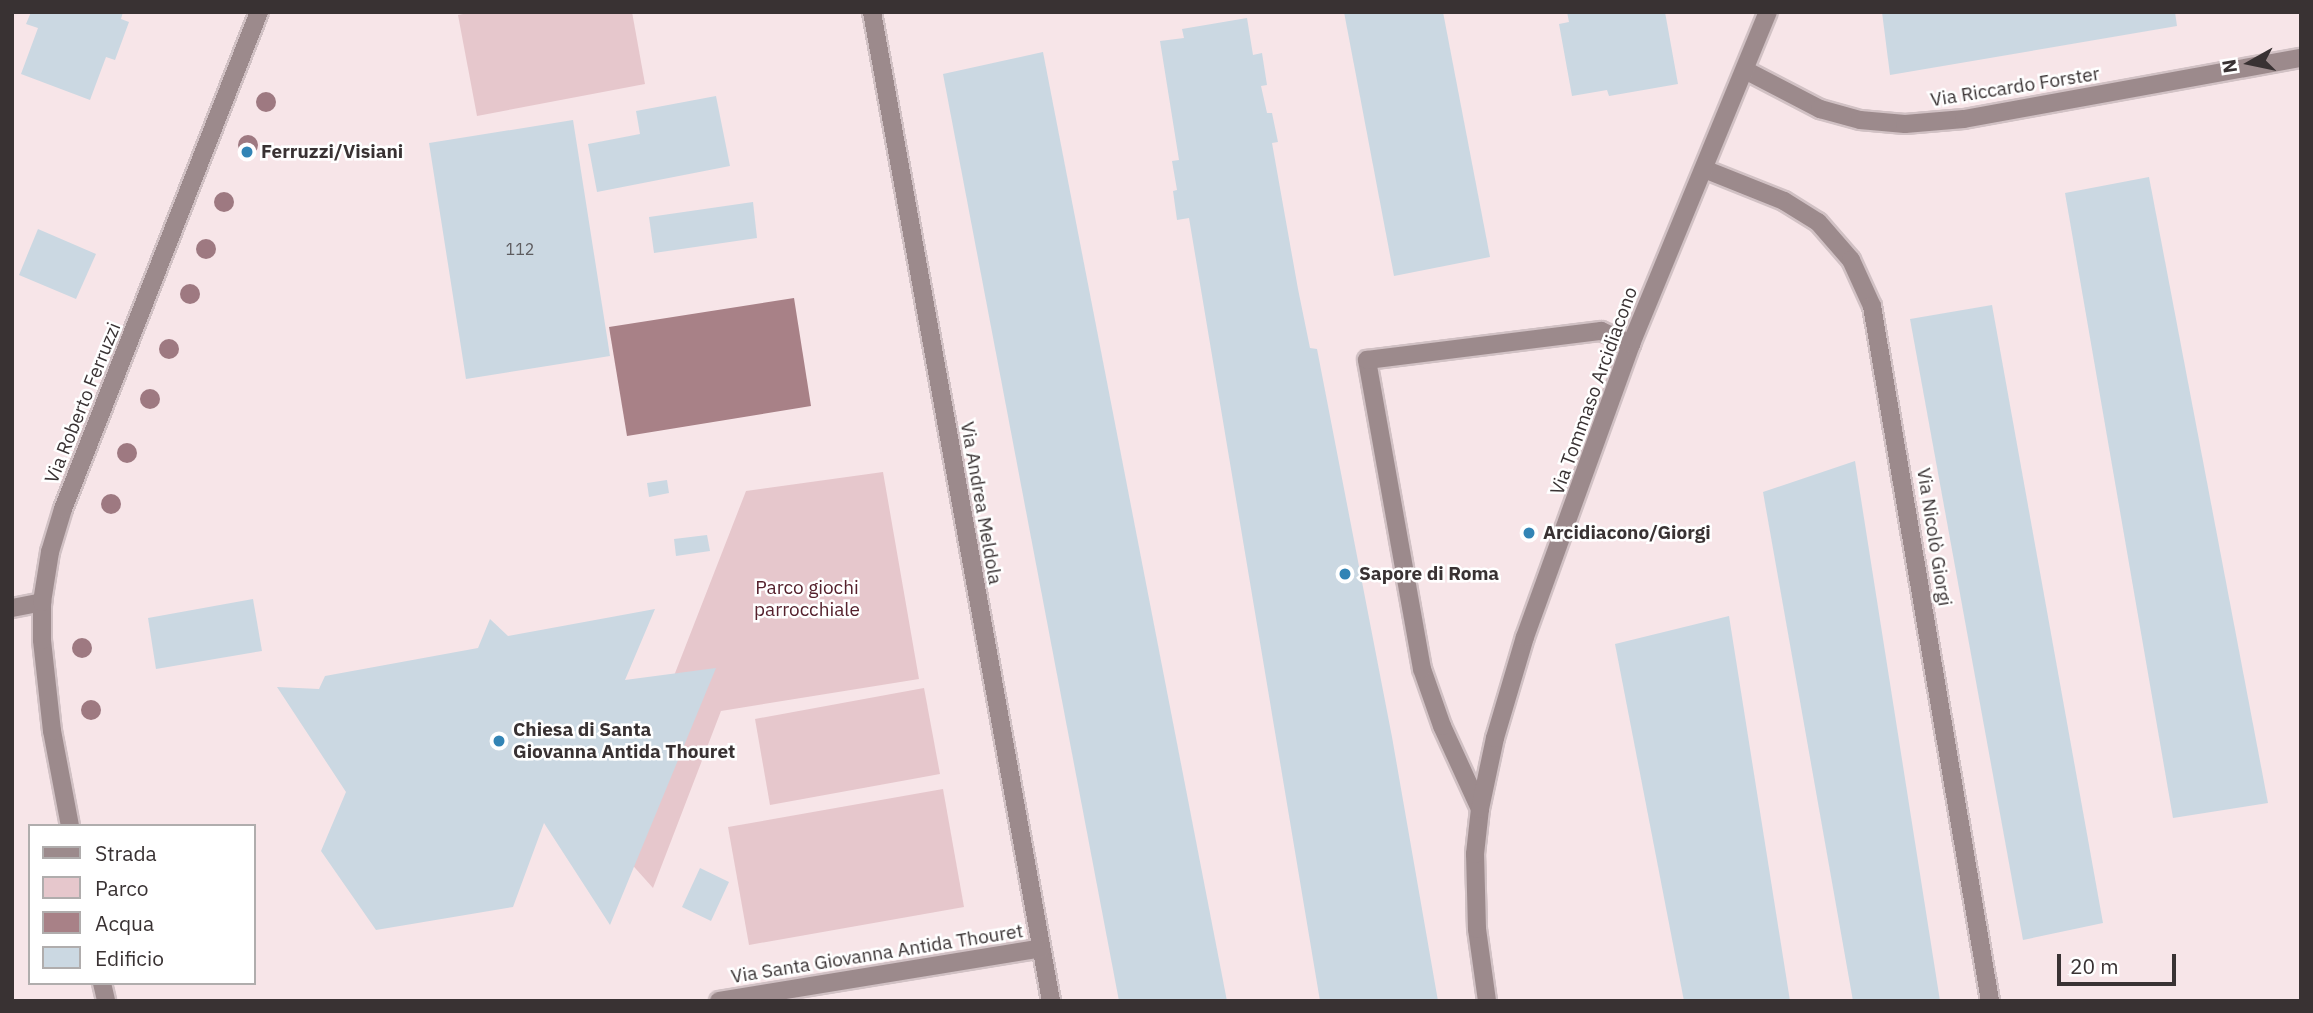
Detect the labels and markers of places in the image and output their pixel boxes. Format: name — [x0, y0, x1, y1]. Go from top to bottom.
place label: Ferruzzi/Visiani — [261, 141, 403, 163]
marker: Ferruzzi/Visiani — [239, 144, 255, 160]
place label: Arcidiacono/Giorgi — [1543, 522, 1711, 544]
marker: Arcidiacono/Giorgi — [1521, 525, 1537, 541]
place label: Sapore di Roma — [1359, 563, 1499, 585]
marker: Sapore di Roma — [1337, 566, 1353, 582]
place label: Chiesa di Santa Giovanna Antida Thouret — [513, 719, 735, 763]
marker: Chiesa di Santa Giovanna Antida Thouret — [491, 733, 507, 749]

